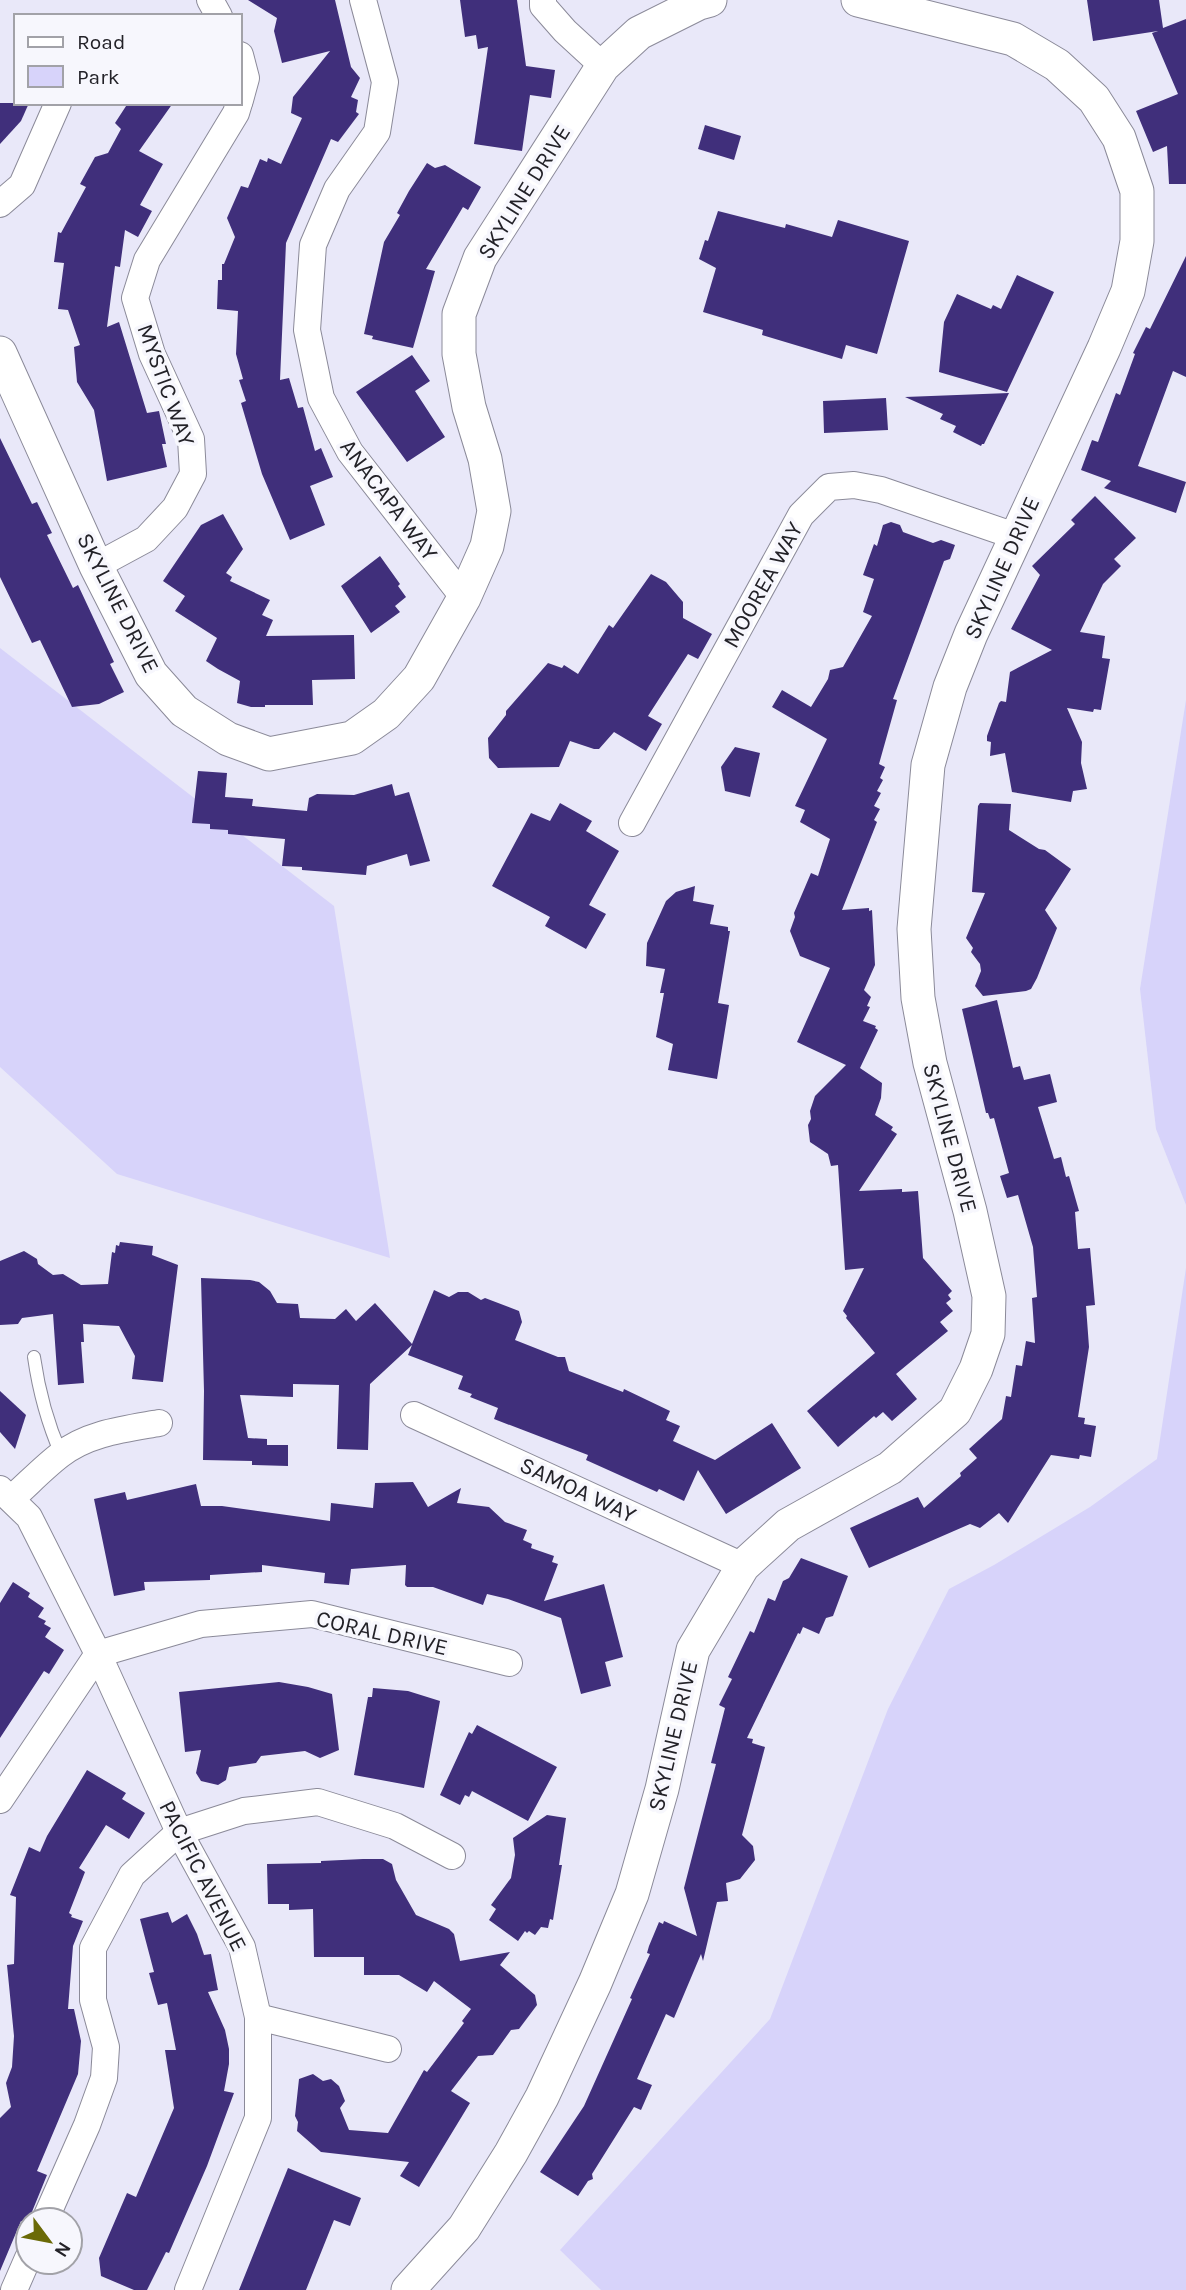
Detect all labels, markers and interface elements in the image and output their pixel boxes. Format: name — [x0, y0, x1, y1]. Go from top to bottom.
legend — [14, 14, 242, 105]
text: Road — [77, 30, 125, 54]
text: Park — [77, 65, 120, 89]
street label: SKYLINE DRIVE — [472, 120, 576, 264]
street label: MYSTIC WAY — [131, 320, 201, 450]
street label: ANACAPA WAY — [335, 434, 444, 566]
street label: SKYLINE DRIVE — [958, 492, 1046, 644]
street label: MOOREA WAY — [717, 517, 809, 653]
street label: SKYLINE DRIVE — [71, 529, 165, 677]
street label: SKYLINE DRIVE — [917, 1060, 983, 1216]
street label: SAMOA WAY — [516, 1451, 641, 1529]
street label: CORAL DRIVE — [314, 1605, 450, 1661]
street label: SKYLINE DRIVE — [643, 1658, 703, 1814]
street label: PACIFIC AVENUE — [153, 1796, 253, 1956]
north arrow — [14, 2206, 84, 2276]
text: N — [50, 2238, 76, 2261]

